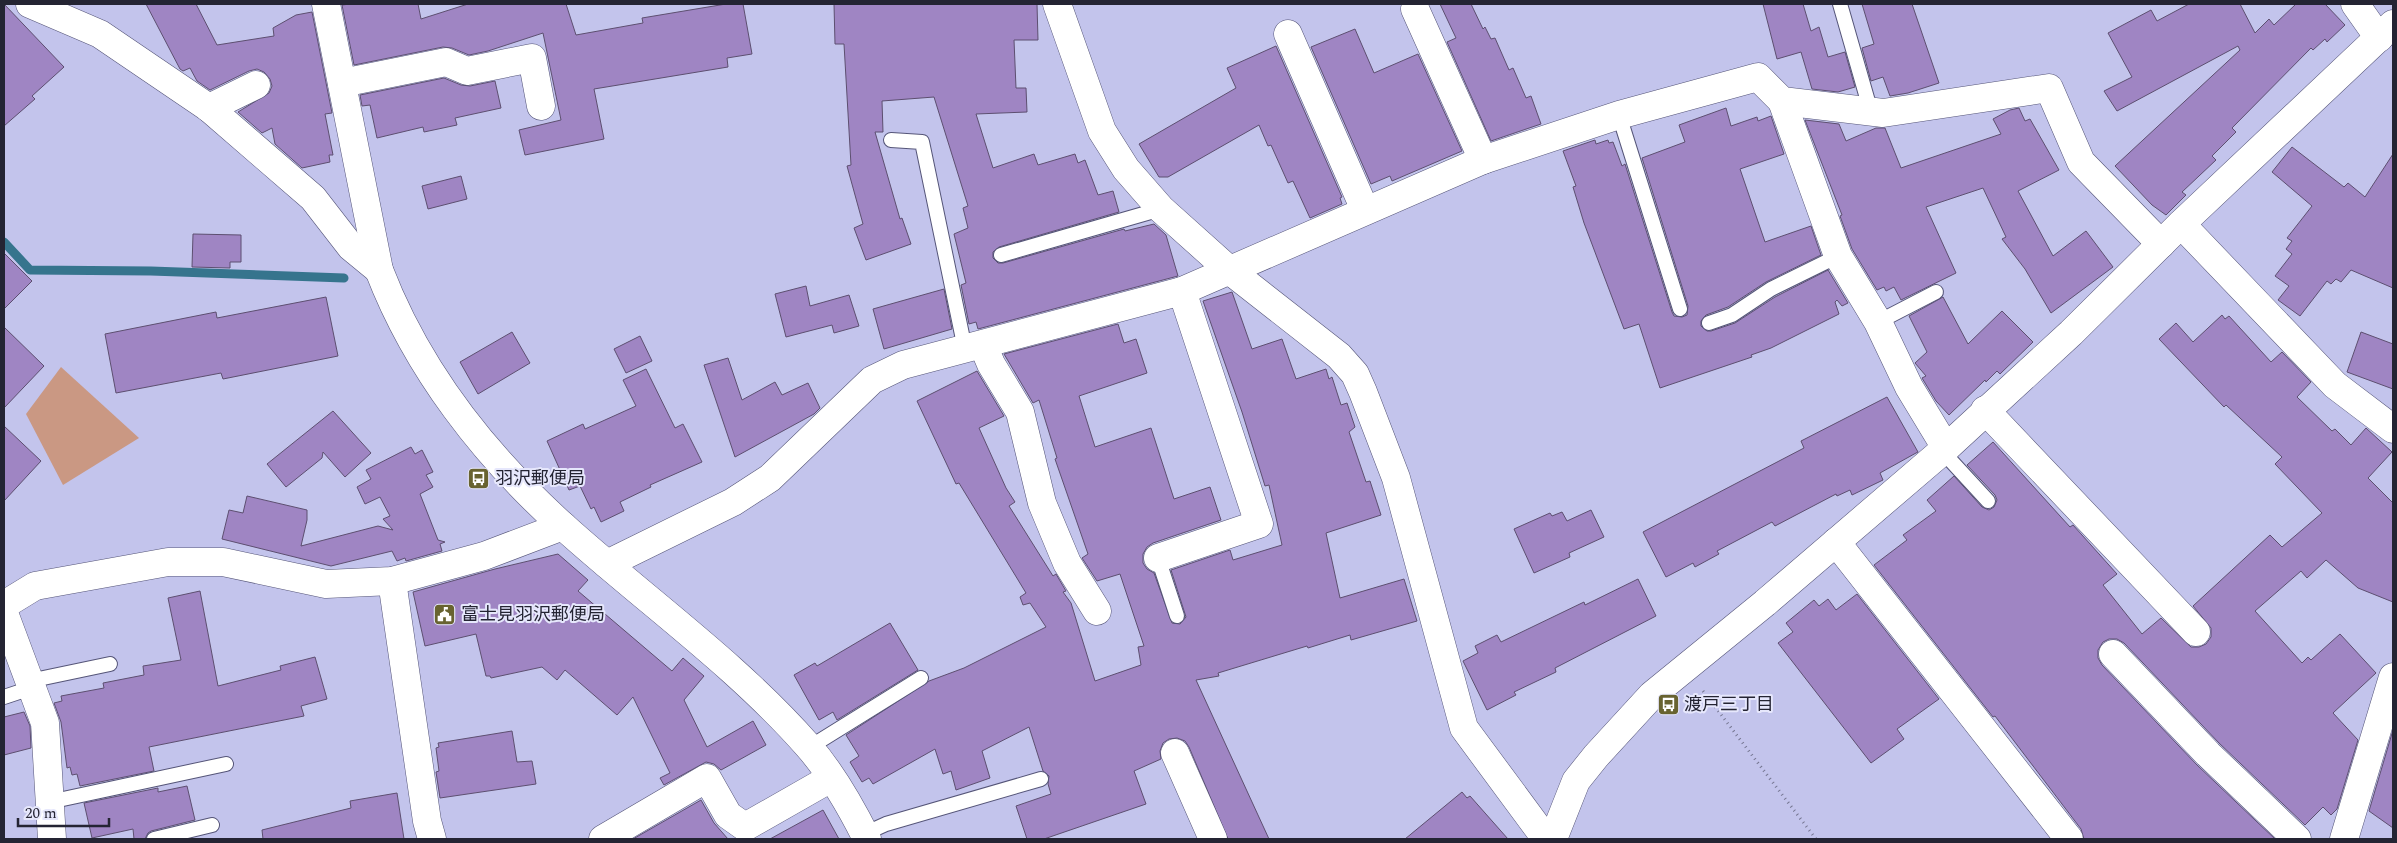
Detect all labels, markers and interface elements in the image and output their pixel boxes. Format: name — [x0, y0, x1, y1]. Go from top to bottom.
place label: 羽沢郵便局 — [495, 465, 585, 492]
bus stop icon: 羽沢郵便局 — [467, 466, 491, 490]
place label: 富士見羽沢郵便局 — [461, 601, 605, 628]
public building icon: 富士見羽沢郵便局 — [433, 602, 457, 626]
place label: 渡戸三丁目 — [1684, 691, 1774, 718]
bus stop icon: 渡戸三丁目 — [1656, 692, 1680, 716]
scale bar — [18, 796, 109, 828]
text: 20 m — [25, 802, 57, 825]

